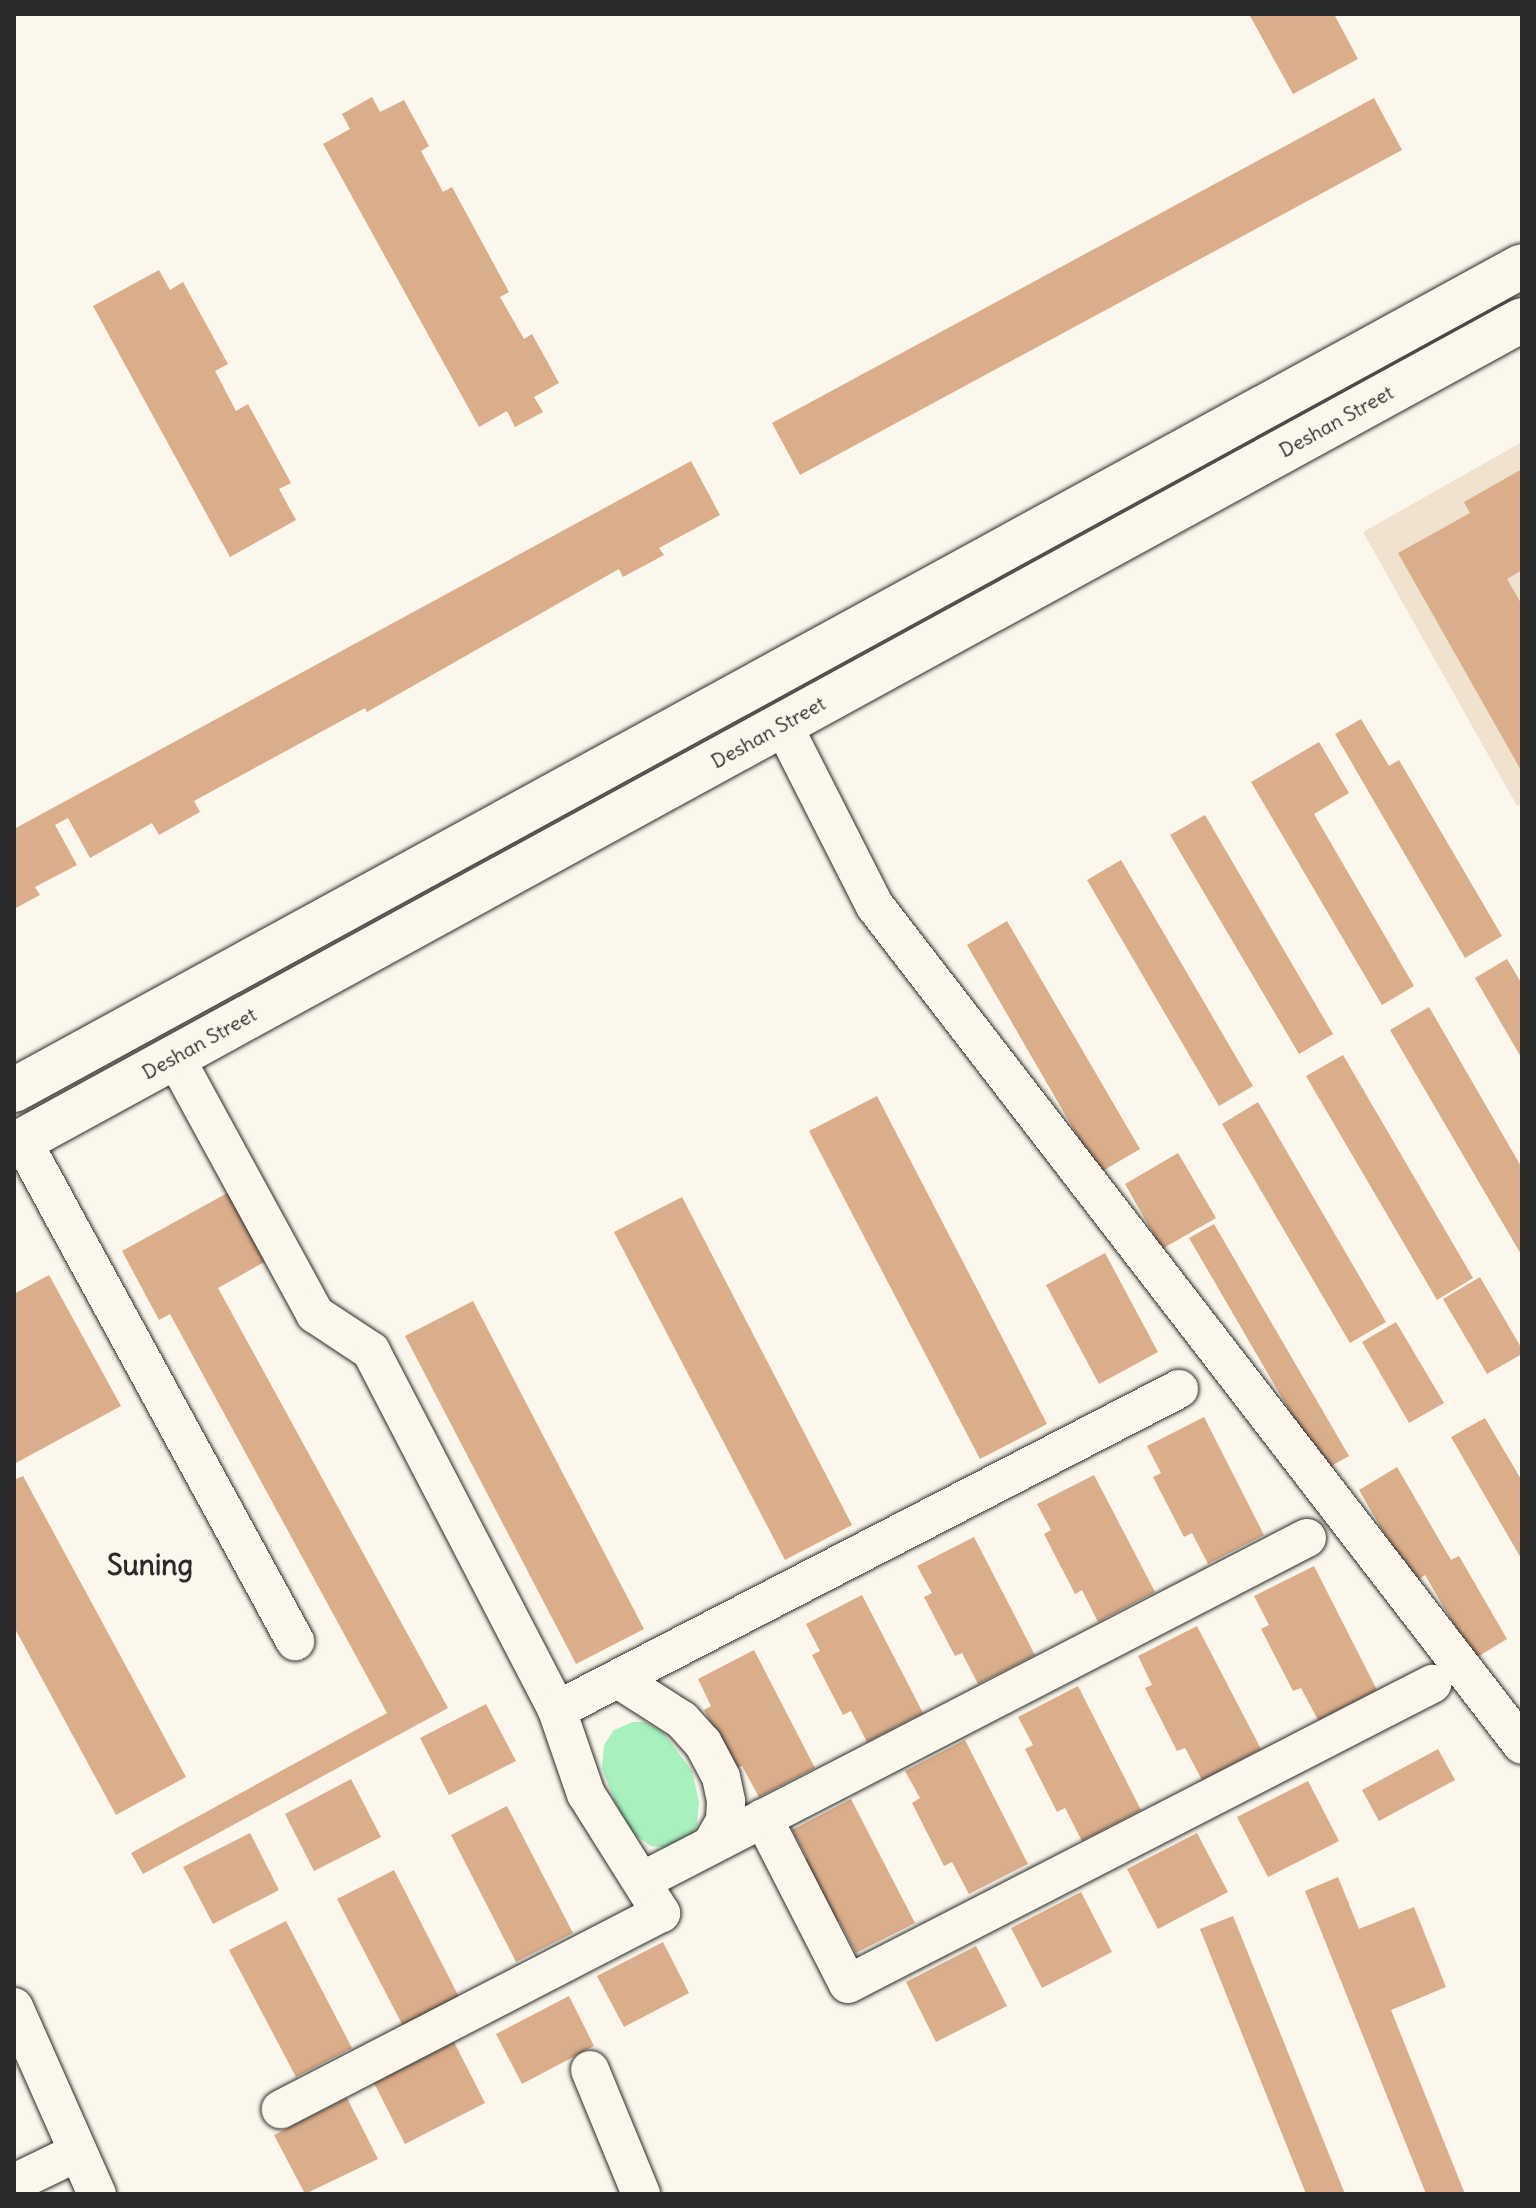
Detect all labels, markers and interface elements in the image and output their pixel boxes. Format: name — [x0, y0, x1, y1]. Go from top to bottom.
street label: Deshan Street — [1275, 380, 1397, 462]
street label: Deshan Street — [707, 691, 829, 773]
street label: Deshan Street — [138, 1002, 260, 1084]
district label: Suning — [107, 1548, 193, 1582]

